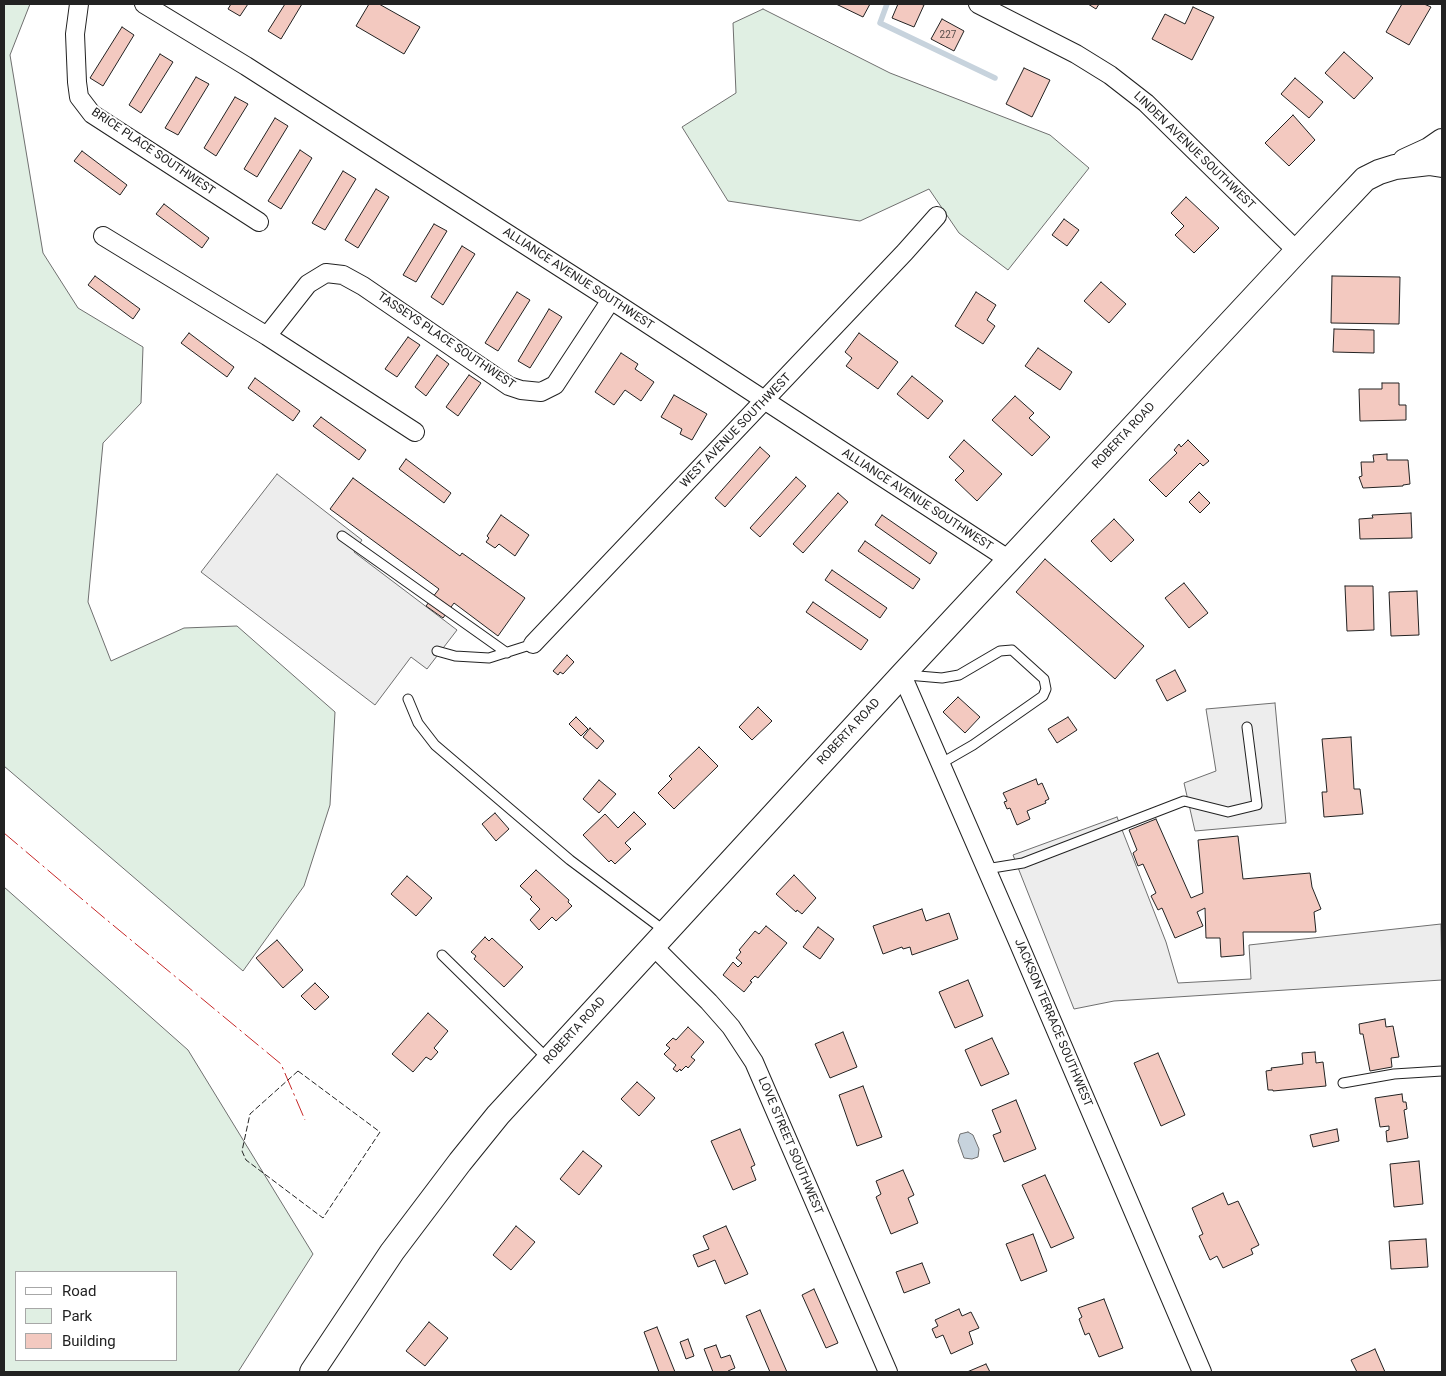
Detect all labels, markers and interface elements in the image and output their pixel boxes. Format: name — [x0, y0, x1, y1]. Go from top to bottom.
house number: 227 — [940, 29, 956, 41]
street label: LINDEN AVENUE SOUTHWEST — [1130, 89, 1258, 213]
street label: BRICE PLACE SOUTHWEST — [88, 105, 218, 199]
street label: ALLIANCE AVENUE SOUTHWEST — [500, 225, 656, 333]
street label: TASSEYS PLACE SOUTHWEST — [374, 289, 518, 393]
street label: WEST AVENUE SOUTHWEST — [678, 371, 794, 491]
street label: ROBERTA ROAD — [1090, 400, 1158, 472]
street label: ALLIANCE AVENUE SOUTHWEST — [839, 446, 995, 554]
street label: ROBERTA ROAD — [815, 696, 883, 768]
street label: JACKSON TERRACE SOUTHWEST — [1011, 937, 1095, 1109]
street label: ROBERTA ROAD — [541, 994, 609, 1068]
street label: LOVE STREET SOUTHWEST — [754, 1075, 826, 1217]
legend — [15, 1271, 178, 1361]
text: Road — [62, 1282, 96, 1300]
text: Park — [62, 1307, 92, 1325]
text: Building — [62, 1332, 116, 1350]

